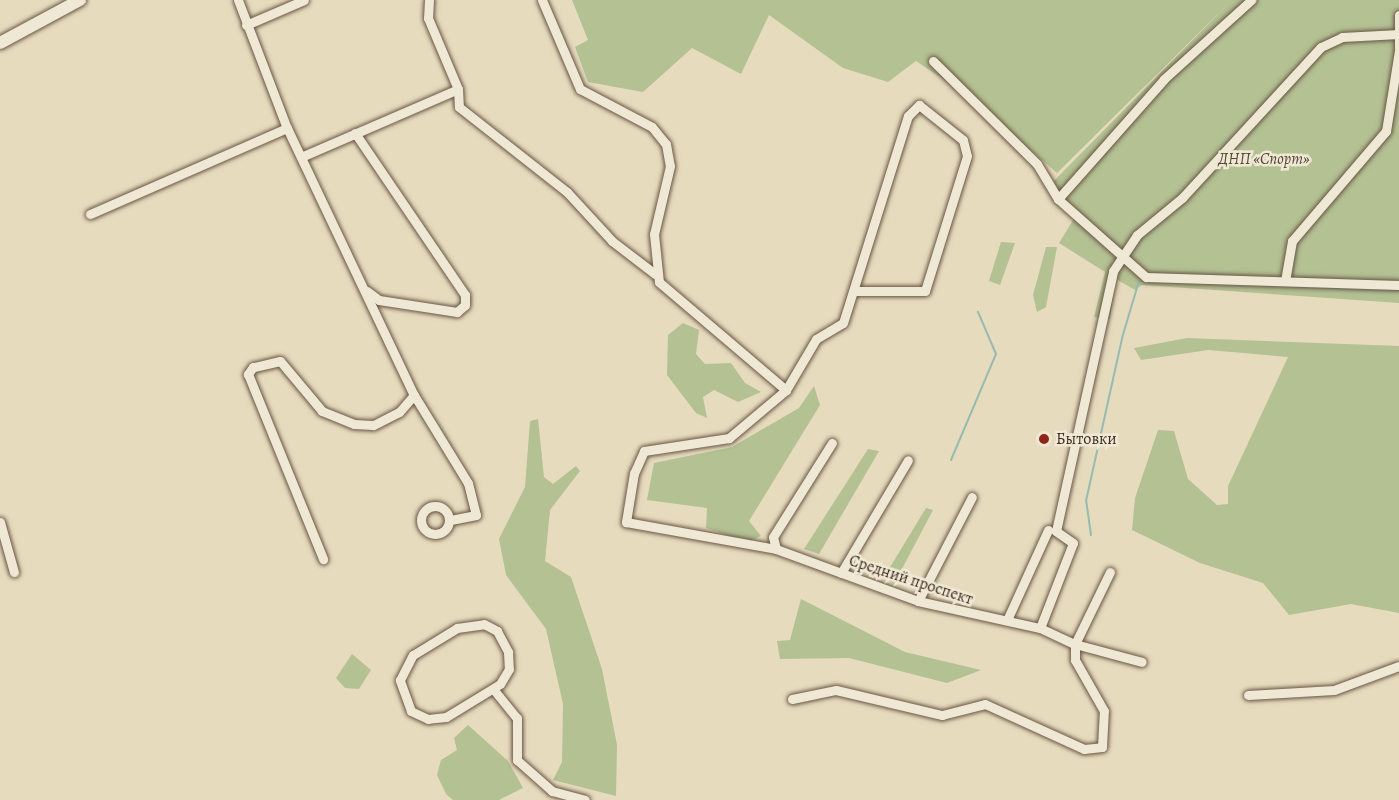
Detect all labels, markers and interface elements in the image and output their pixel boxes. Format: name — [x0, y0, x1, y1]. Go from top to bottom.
park label: ДНП «Спорт» — [1218, 149, 1310, 169]
place label: Бытовки — [1056, 429, 1117, 449]
marker: Бытовки — [1037, 432, 1051, 446]
street label: Средний проспект — [847, 551, 975, 609]

